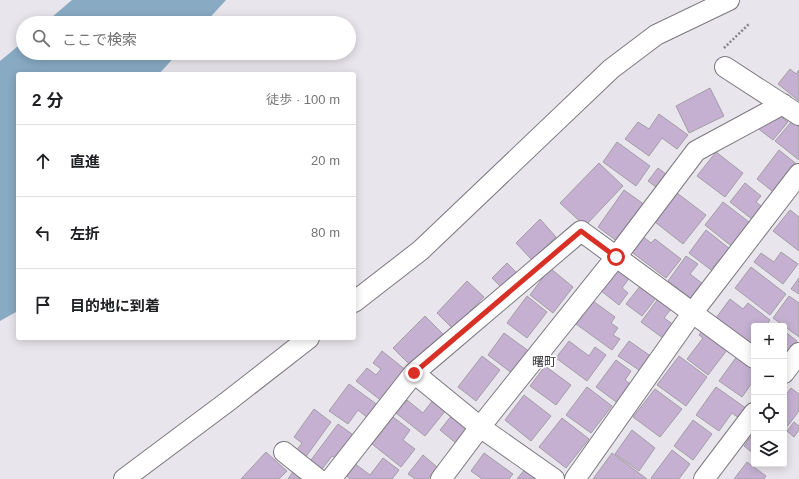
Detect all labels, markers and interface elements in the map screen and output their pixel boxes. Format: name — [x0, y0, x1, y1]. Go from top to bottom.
search box — [16, 16, 356, 60]
icon: search — [30, 27, 52, 49]
text: ここで検索 — [62, 31, 137, 48]
text: 2 分 — [32, 91, 63, 110]
text: 徒歩 · 100 m — [266, 92, 340, 107]
icon: ahead — [32, 150, 54, 172]
text: 直進 — [70, 153, 100, 170]
text: 20 m — [311, 153, 340, 168]
icon: left — [32, 222, 54, 244]
text: 左折 — [70, 225, 100, 242]
text: 80 m — [311, 225, 340, 240]
route start — [607, 248, 625, 266]
icon: arrive — [32, 294, 54, 316]
text: 目的地に到着 — [70, 297, 160, 314]
map controls — [751, 323, 787, 467]
button: + — [751, 323, 787, 359]
district label: 曙町 — [532, 355, 556, 369]
button: − — [751, 359, 787, 395]
route end — [405, 364, 423, 382]
button: locate — [751, 395, 787, 431]
button: layers — [751, 431, 787, 467]

